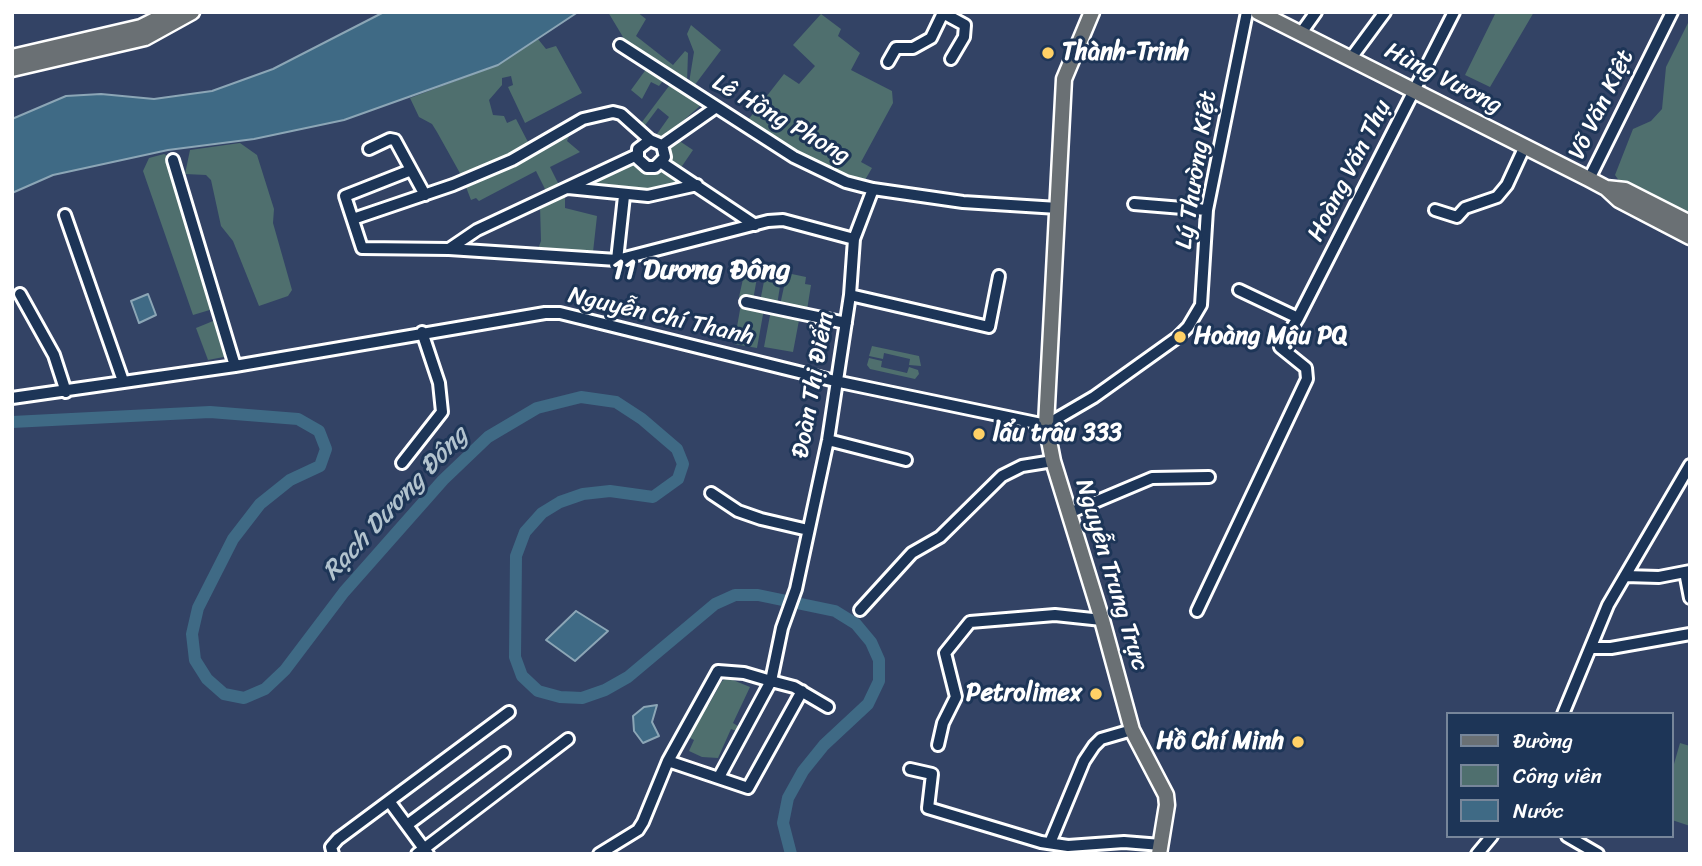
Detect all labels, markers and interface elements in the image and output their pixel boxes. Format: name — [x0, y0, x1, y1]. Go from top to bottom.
street label: Hùng Vương — [1379, 37, 1507, 121]
place label: Thành-Trinh — [1062, 39, 1189, 67]
marker: Thành-Trinh — [1040, 45, 1056, 61]
street label: Võ Văn Kiệt — [1563, 45, 1641, 165]
street label: Lê Hồng Phong — [707, 69, 855, 171]
street label: Lý Thường Kiệt — [1170, 89, 1224, 251]
street label: Hoàng Văn Thụ — [1302, 95, 1398, 247]
district label: 11 Dương Đông — [612, 254, 790, 288]
street label: Nguyễn Chí Thanh — [565, 282, 757, 352]
street label: Đoàn Thị Điểm — [787, 309, 841, 461]
place label: Hoàng Mậu PQ — [1194, 323, 1347, 351]
marker: Hoàng Mậu PQ — [1172, 329, 1188, 345]
place label: lẩu trâu 333 — [993, 420, 1122, 448]
water label: Rạch Dương Đông — [317, 421, 475, 587]
marker: lẩu trâu 333 — [971, 426, 987, 442]
street label: Nguyễn Trung Trực — [1068, 476, 1154, 674]
place label: Petrolimex — [966, 680, 1082, 708]
marker: Petrolimex — [1088, 686, 1104, 702]
legend — [1446, 712, 1674, 838]
text: Đường — [1513, 722, 1573, 760]
place label: Hồ Chí Minh — [1156, 728, 1284, 756]
marker: Hồ Chí Minh — [1290, 734, 1306, 750]
text: Công viên — [1513, 757, 1602, 795]
text: Nước — [1513, 792, 1563, 830]

